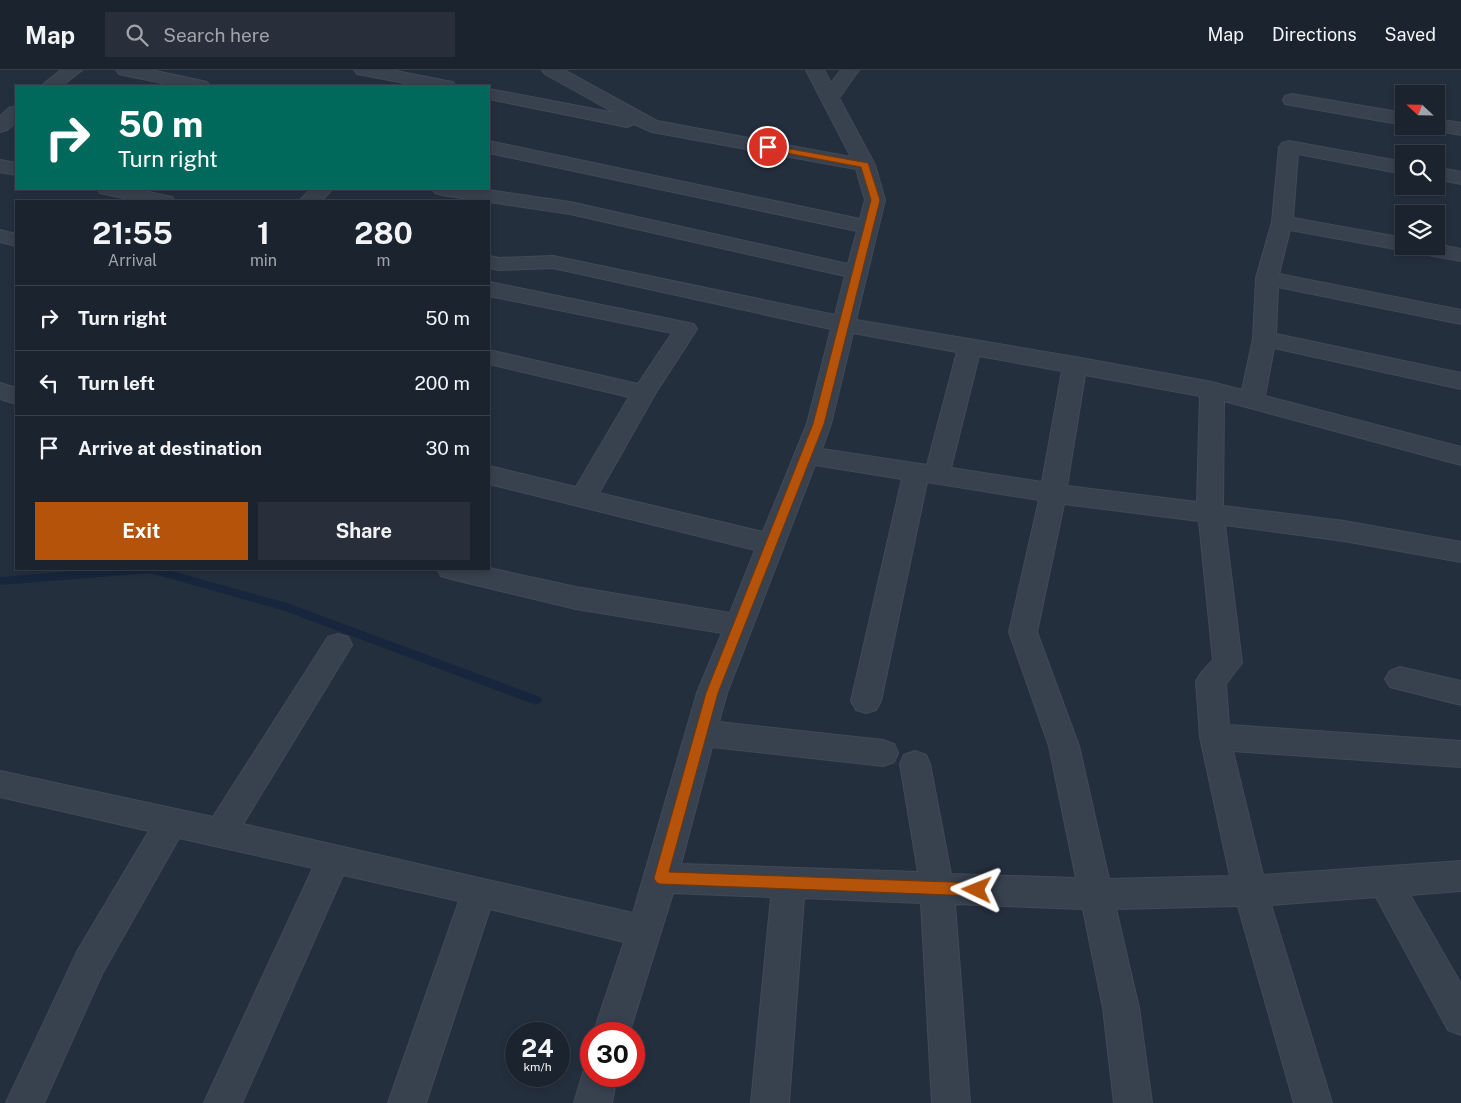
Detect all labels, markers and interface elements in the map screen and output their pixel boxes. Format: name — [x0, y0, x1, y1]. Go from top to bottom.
search box — [105, 12, 455, 57]
text: Map — [25, 21, 75, 49]
icon: search — [123, 21, 151, 49]
text: Search here — [163, 24, 270, 46]
text: Map — [1207, 24, 1244, 45]
text: Directions — [1272, 24, 1357, 45]
text: Saved — [1385, 24, 1436, 45]
north arrow — [1395, 85, 1445, 135]
map controls — [1395, 85, 1445, 255]
text: 50 m — [118, 104, 203, 145]
icon: right — [35, 105, 100, 170]
pin — [747, 126, 789, 168]
icon: arrive — [754, 133, 782, 161]
button: search — [1395, 145, 1445, 195]
text: Turn right — [118, 146, 218, 172]
button: layers — [1395, 205, 1445, 255]
text: 21:55 — [92, 215, 173, 251]
text: 1 — [257, 215, 270, 251]
text: 280 — [354, 215, 413, 251]
text: Arrival — [108, 251, 157, 270]
text: min — [250, 251, 277, 270]
text: m — [377, 251, 390, 270]
icon: right — [35, 304, 63, 332]
text: Turn right — [78, 307, 167, 329]
text: 50 m — [425, 307, 470, 329]
icon: left — [35, 369, 63, 397]
text: Turn left — [78, 372, 155, 394]
text: 200 m — [414, 372, 470, 394]
icon: arrive — [35, 434, 63, 462]
text: Arrive at destination — [78, 437, 262, 459]
text: 30 m — [425, 437, 470, 459]
button: Exit — [35, 502, 248, 560]
button: Share — [258, 502, 470, 560]
position arrow — [950, 863, 1002, 915]
speed limit sign: 30 — [580, 1022, 645, 1087]
text: 24 — [521, 1033, 554, 1063]
text: km/h — [523, 1060, 552, 1074]

